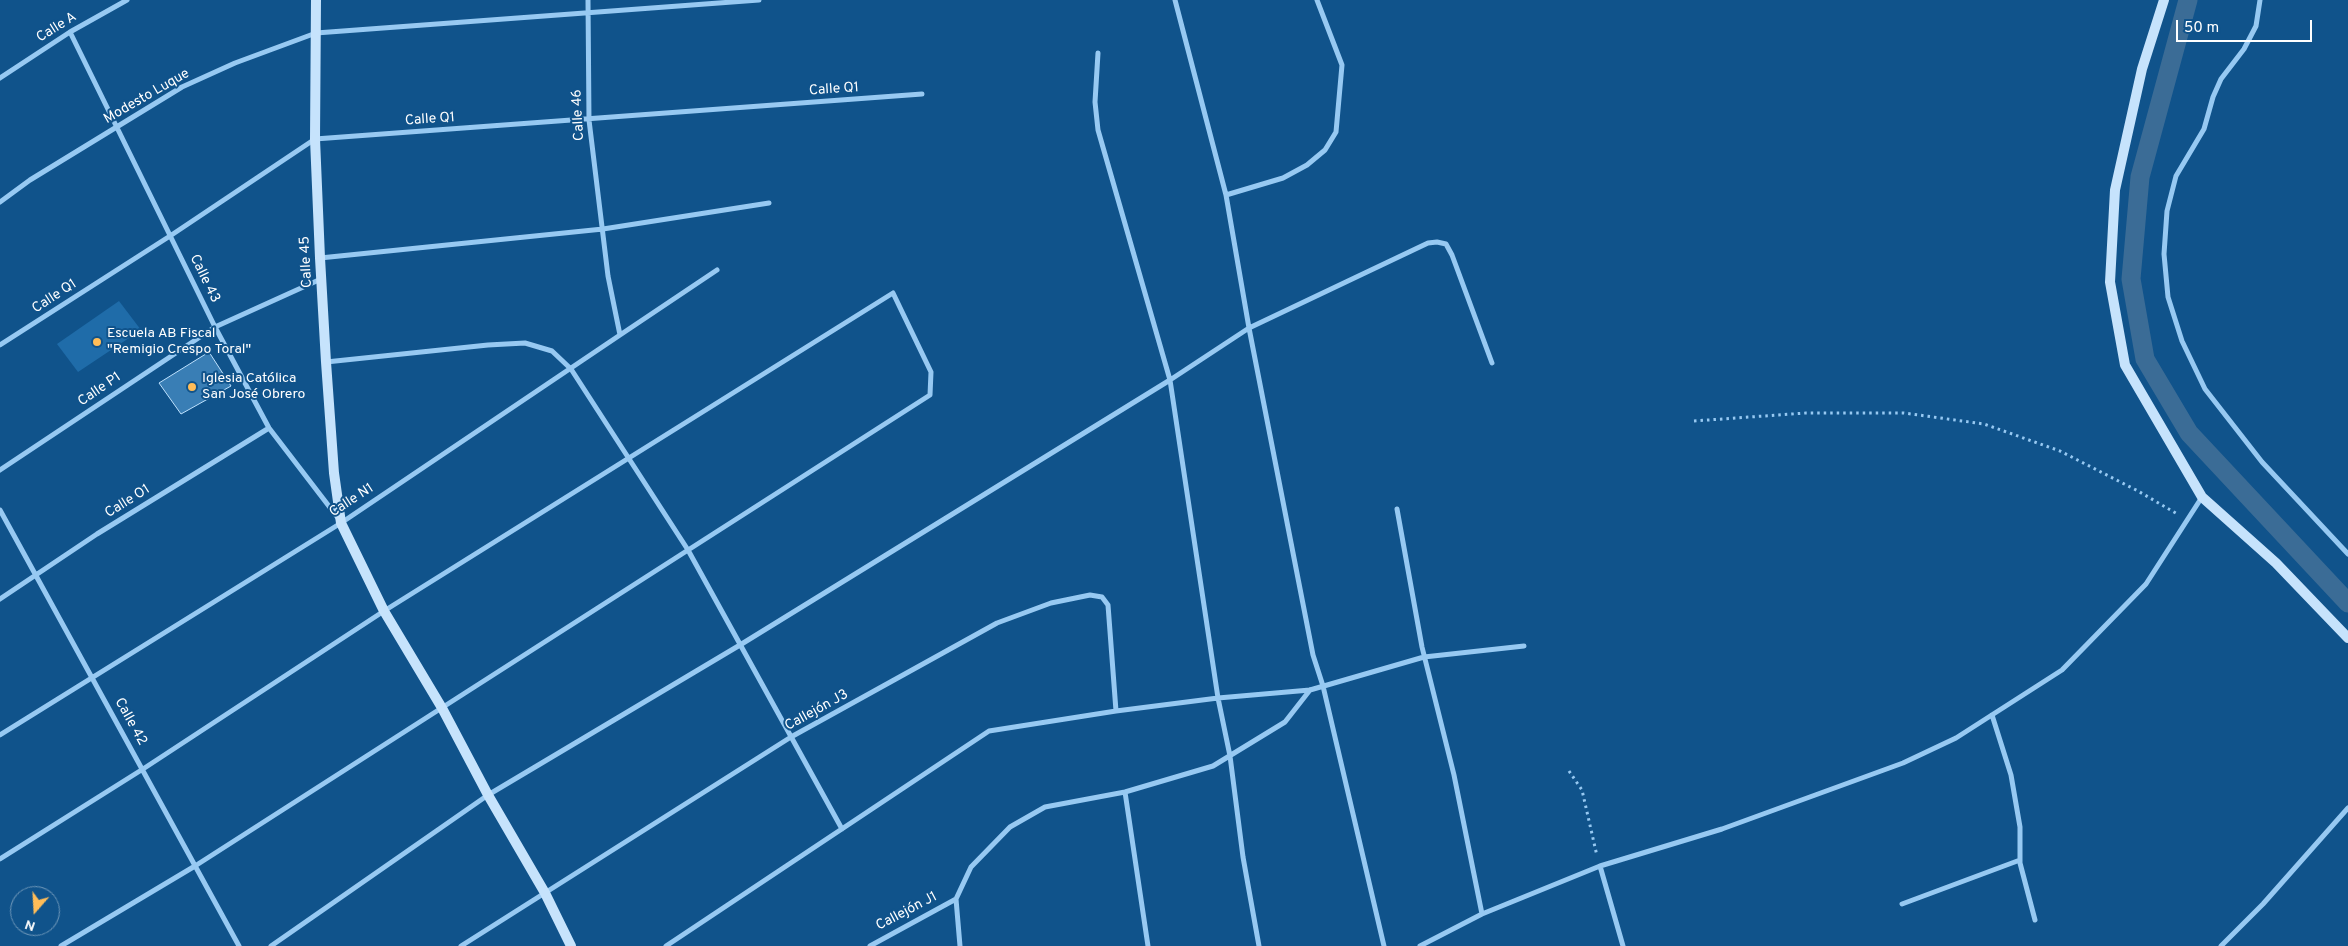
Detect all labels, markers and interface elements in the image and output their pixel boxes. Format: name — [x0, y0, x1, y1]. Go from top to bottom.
street label: Calle A — [34, 9, 80, 47]
scale bar — [2178, 10, 2314, 42]
text: 50 m — [2184, 19, 2219, 38]
street label: Modesto Luque — [101, 66, 193, 128]
street label: Calle Q1 — [808, 80, 860, 100]
street label: Calle 46 — [569, 89, 589, 141]
street label: Calle Q1 — [404, 110, 456, 130]
street label: Calle 45 — [297, 236, 317, 288]
street label: Calle 43 — [185, 252, 223, 306]
street label: Calle Q1 — [29, 276, 81, 318]
place label: Escuela AB Fiscal "Remigio Crespo Toral" — [107, 326, 251, 358]
marker: Escuela AB Fiscal "Remigio Crespo Toral" — [91, 336, 103, 348]
street label: Calle P1 — [75, 369, 125, 411]
place label: Iglesia Católica San José Obrero — [202, 371, 305, 404]
marker: Iglesia Católica San José Obrero — [186, 381, 198, 393]
street label: Calle N1 — [327, 480, 377, 522]
street label: Calle O1 — [102, 482, 154, 522]
street label: Callejón J3 — [782, 687, 852, 735]
street label: Calle 42 — [110, 695, 150, 749]
north arrow — [10, 886, 60, 936]
street label: Callejón J1 — [874, 889, 940, 935]
text: N — [23, 915, 38, 934]

